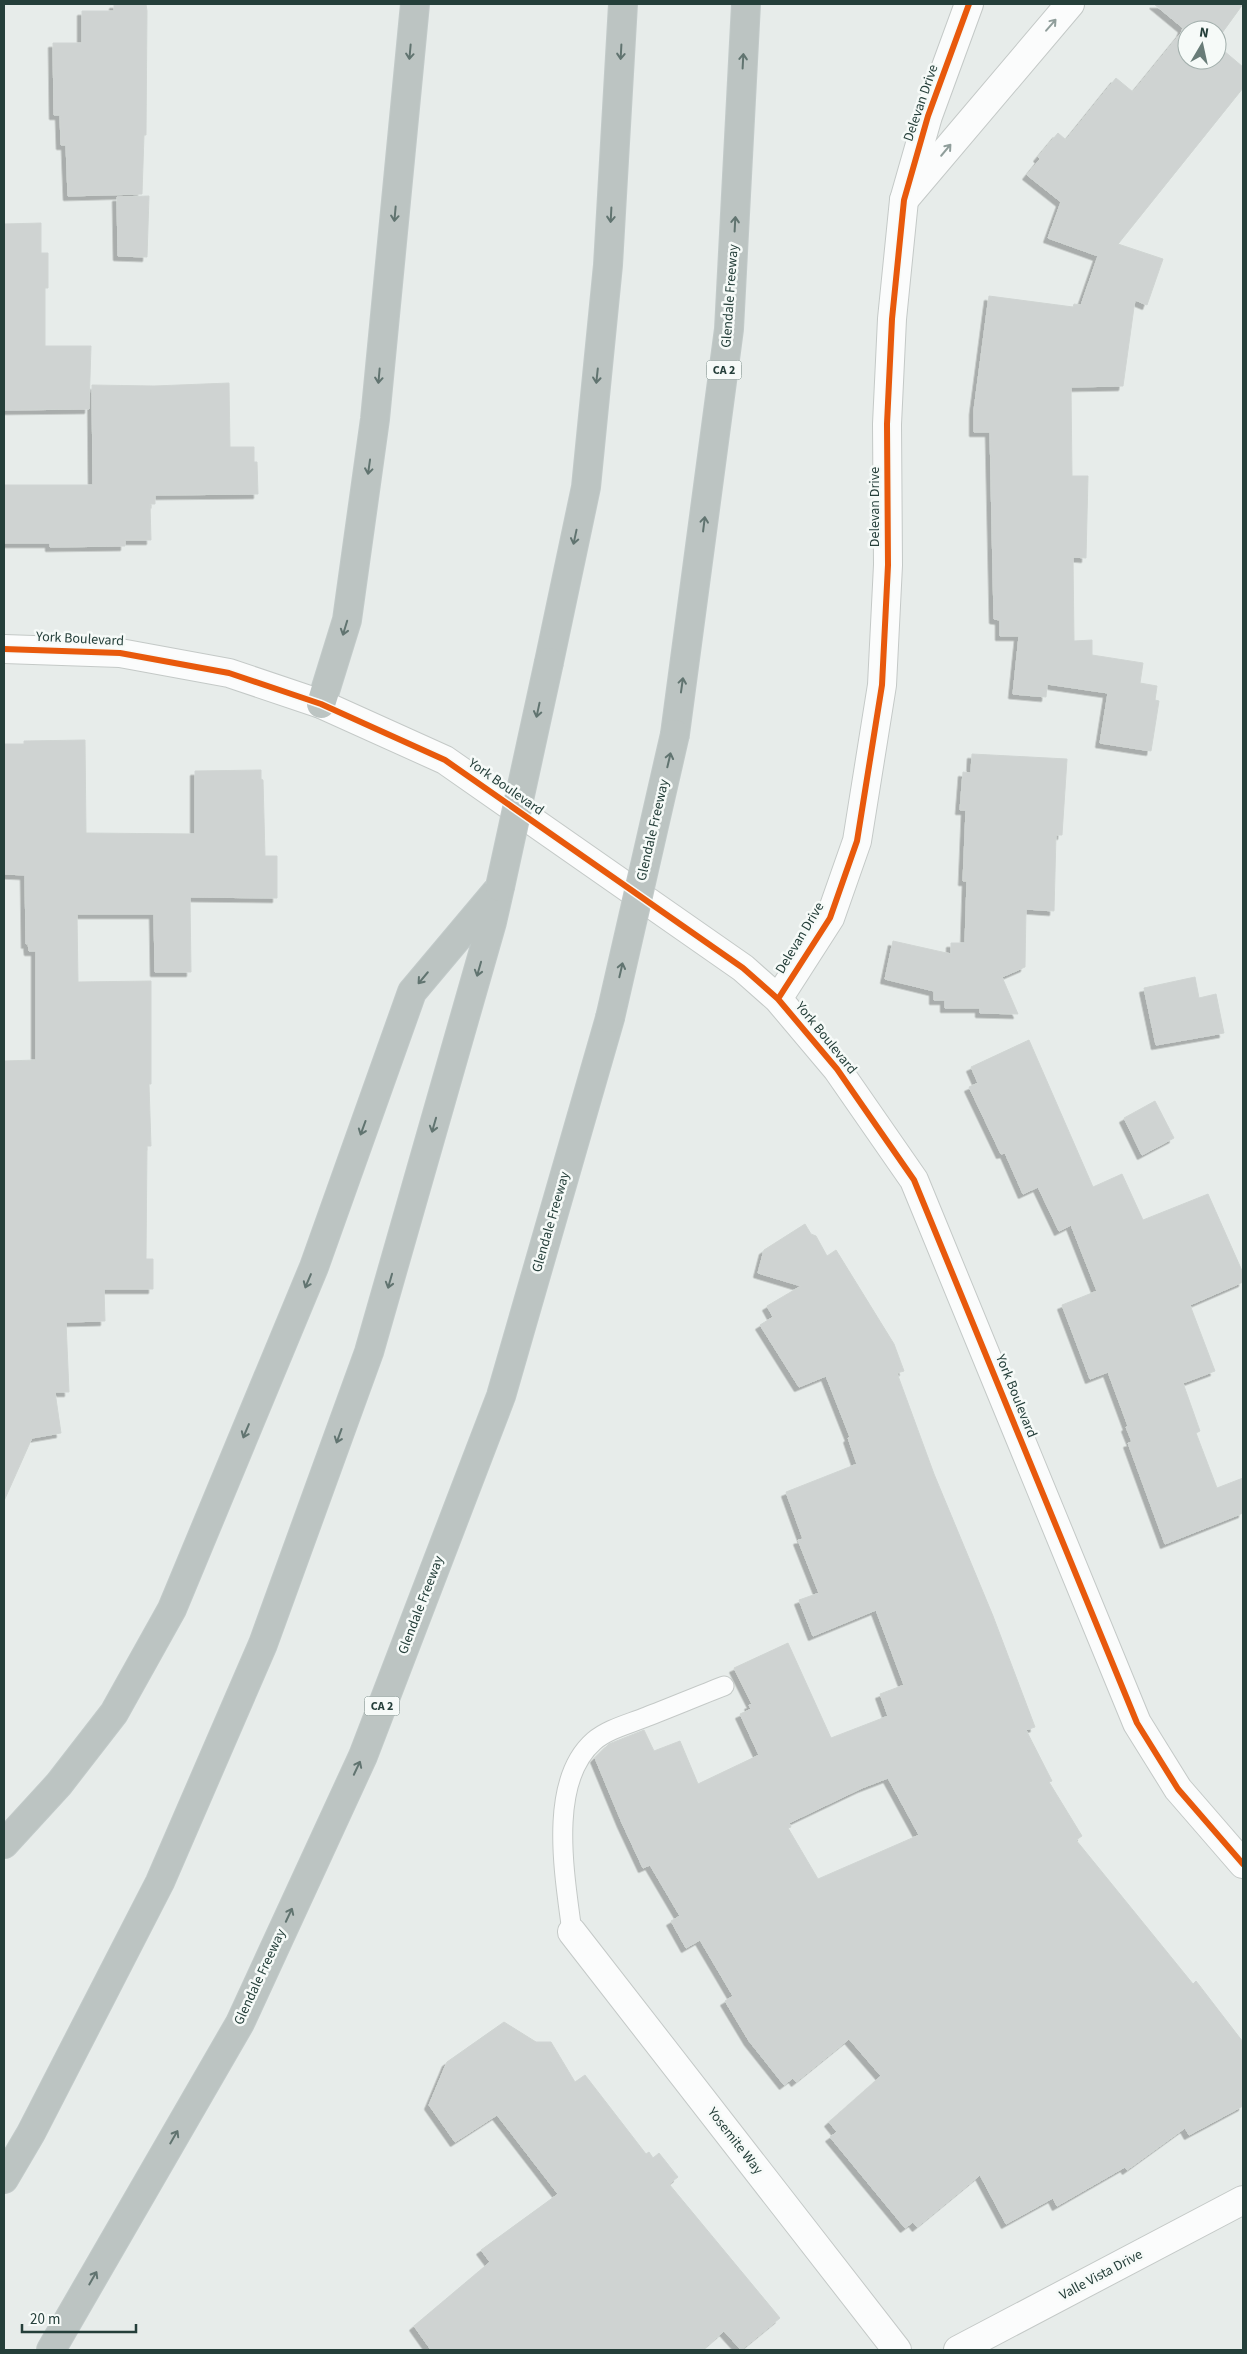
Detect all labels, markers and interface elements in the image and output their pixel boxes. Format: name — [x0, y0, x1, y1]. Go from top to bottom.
one-way arrow — [1045, 19, 1057, 32]
north arrow — [1177, 20, 1227, 70]
text: N — [1198, 23, 1210, 44]
one-way arrow — [405, 44, 415, 60]
one-way arrow — [617, 44, 626, 60]
one-way arrow — [738, 54, 747, 70]
street label: Delevan Drive — [898, 62, 944, 144]
one-way arrow — [941, 143, 952, 156]
one-way arrow — [390, 206, 400, 222]
one-way arrow — [607, 206, 616, 222]
one-way arrow — [730, 216, 739, 232]
street label: Glendale Freeway — [716, 243, 744, 348]
road number: CA 2 — [706, 360, 742, 380]
one-way arrow — [375, 368, 384, 384]
one-way arrow — [592, 368, 602, 384]
one-way arrow — [363, 459, 373, 475]
street label: Delevan Drive — [865, 467, 885, 547]
one-way arrow — [699, 517, 709, 533]
one-way arrow — [570, 529, 579, 545]
one-way arrow — [339, 620, 349, 636]
street label: York Boulevard — [34, 627, 125, 651]
one-way arrow — [677, 678, 687, 694]
one-way arrow — [533, 702, 542, 718]
street label: York Boulevard — [463, 753, 548, 820]
one-way arrow — [665, 753, 674, 769]
street label: Glendale Freeway — [632, 777, 675, 883]
street label: Delevan Drive — [771, 898, 829, 978]
one-way arrow — [473, 960, 483, 976]
one-way arrow — [617, 962, 626, 978]
one-way arrow — [418, 972, 429, 985]
street label: York Boulevard — [790, 997, 861, 1079]
one-way arrow — [429, 1117, 439, 1133]
one-way arrow — [358, 1120, 367, 1135]
street label: Glendale Freeway — [527, 1169, 575, 1275]
one-way arrow — [303, 1273, 313, 1288]
one-way arrow — [384, 1273, 394, 1289]
street label: York Boulevard — [990, 1350, 1042, 1441]
one-way arrow — [241, 1423, 250, 1438]
one-way arrow — [334, 1427, 343, 1443]
street label: Glendale Freeway — [393, 1553, 449, 1657]
road number: CA 2 — [364, 1696, 400, 1715]
one-way arrow — [353, 1761, 363, 1776]
one-way arrow — [285, 1908, 295, 1923]
street label: Glendale Freeway — [229, 1925, 291, 2028]
street label: Yosemite Way — [702, 2102, 768, 2179]
one-way arrow — [169, 2129, 179, 2144]
street label: Valle Vista Drive — [1056, 2245, 1146, 2305]
one-way arrow — [88, 2270, 98, 2285]
scale bar — [22, 2302, 136, 2334]
text: 20 m — [30, 2309, 60, 2330]

